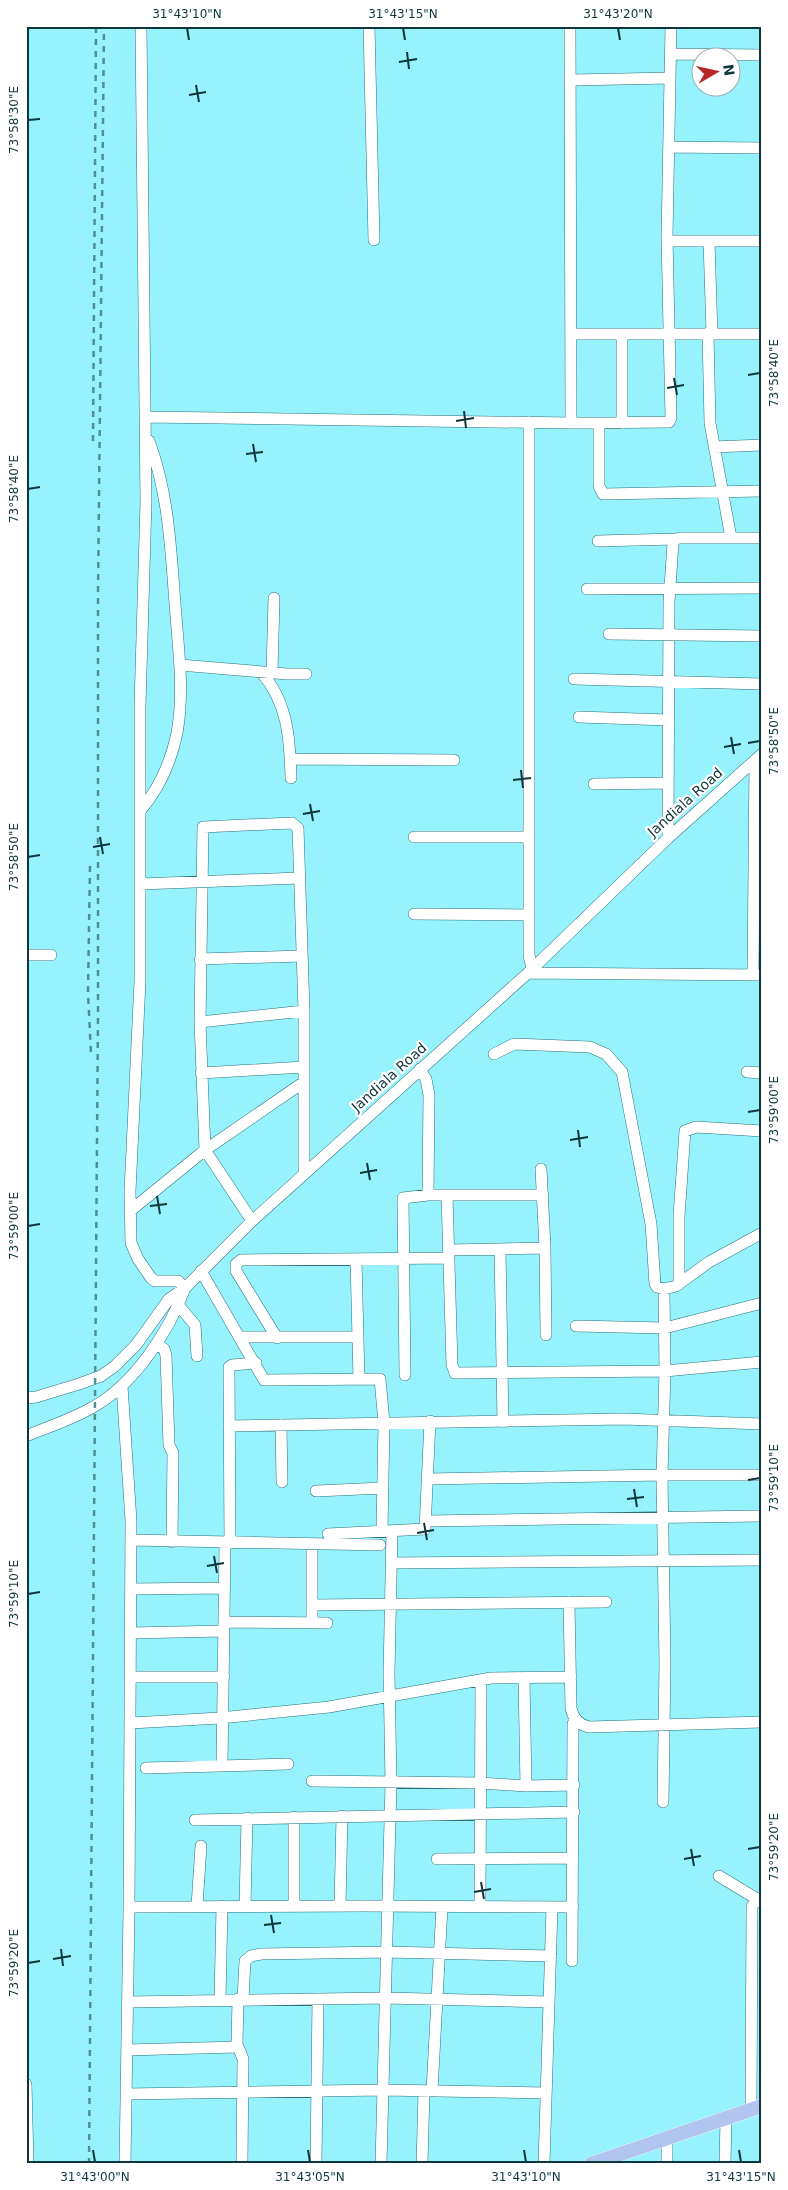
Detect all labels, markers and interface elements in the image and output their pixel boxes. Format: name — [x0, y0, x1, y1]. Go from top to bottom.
text: 31°43'10"N — [152, 7, 222, 21]
text: 31°43'15"N — [368, 7, 438, 21]
text: 31°43'20"N — [583, 7, 653, 21]
north arrow — [690, 48, 740, 98]
text: N — [720, 63, 738, 77]
text: 73°58'30"E — [7, 86, 21, 154]
text: 73°58'40"E — [767, 339, 781, 407]
text: 73°58'40"E — [7, 455, 21, 523]
text: 73°58'50"E — [767, 707, 781, 775]
street label: Jandiala Road — [644, 764, 726, 840]
text: 73°58'50"E — [7, 823, 21, 891]
street label: Jandiala Road — [348, 1039, 430, 1115]
text: 73°59'00"E — [767, 1076, 781, 1144]
text: 73°59'00"E — [7, 1192, 21, 1260]
text: 73°59'10"E — [767, 1444, 781, 1512]
text: 73°59'10"E — [7, 1560, 21, 1628]
text: 73°59'20"E — [767, 1813, 781, 1881]
text: 73°59'20"E — [7, 1929, 21, 1997]
text: 31°43'00"N — [60, 2170, 130, 2184]
text: 31°43'05"N — [275, 2170, 345, 2184]
text: 31°43'10"N — [491, 2170, 561, 2184]
text: 31°43'15"N — [706, 2170, 776, 2184]

